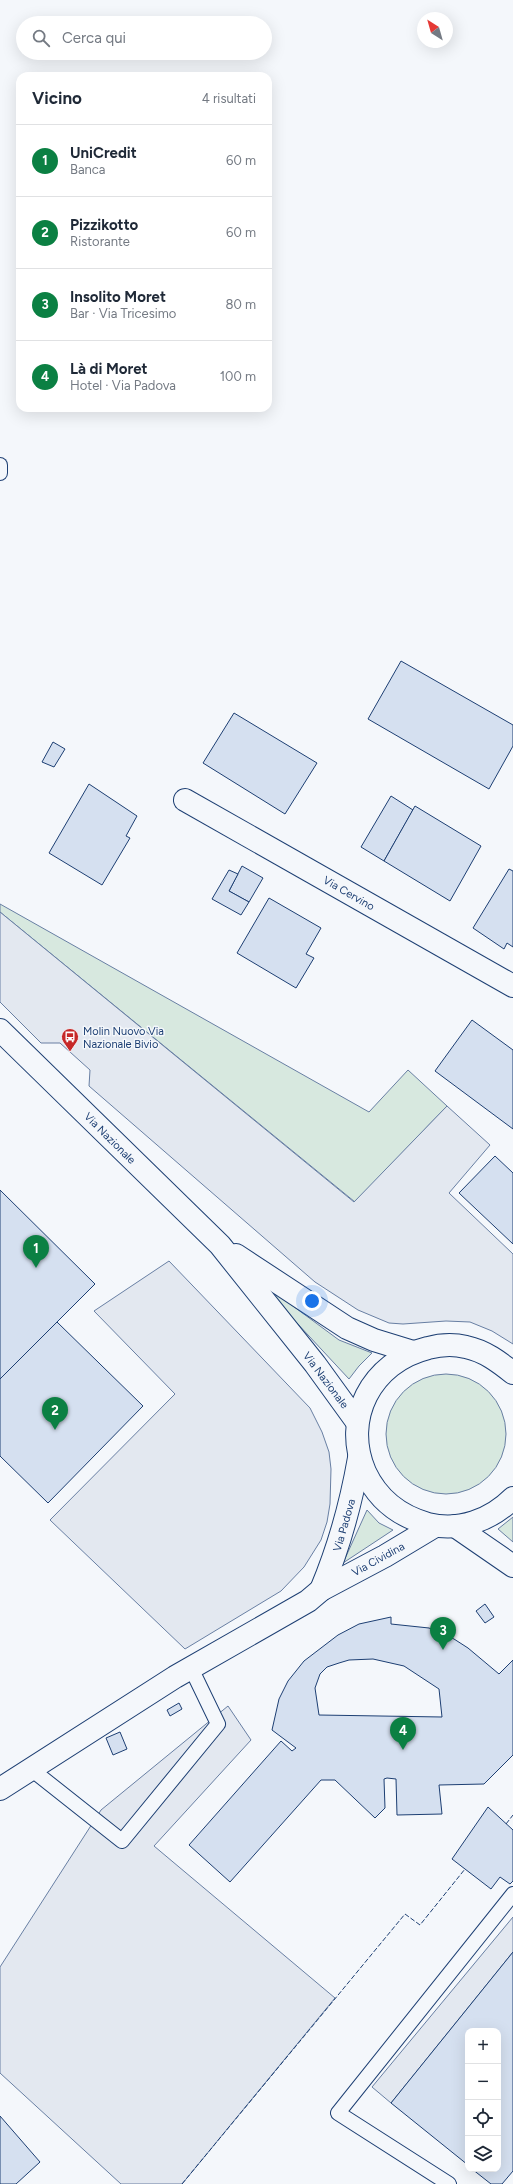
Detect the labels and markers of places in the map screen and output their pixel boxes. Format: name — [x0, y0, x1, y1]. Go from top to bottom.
place label: Molin Nuovo Via Nazionale Bivio — [83, 1025, 164, 1051]
bus stop icon: Molin Nuovo Via Nazionale Bivio — [60, 1027, 80, 1052]
pin: 1 — [23, 1235, 49, 1268]
pin: 2 — [42, 1397, 68, 1430]
pin: 3 — [430, 1617, 456, 1650]
pin: 4 — [390, 1717, 416, 1750]

